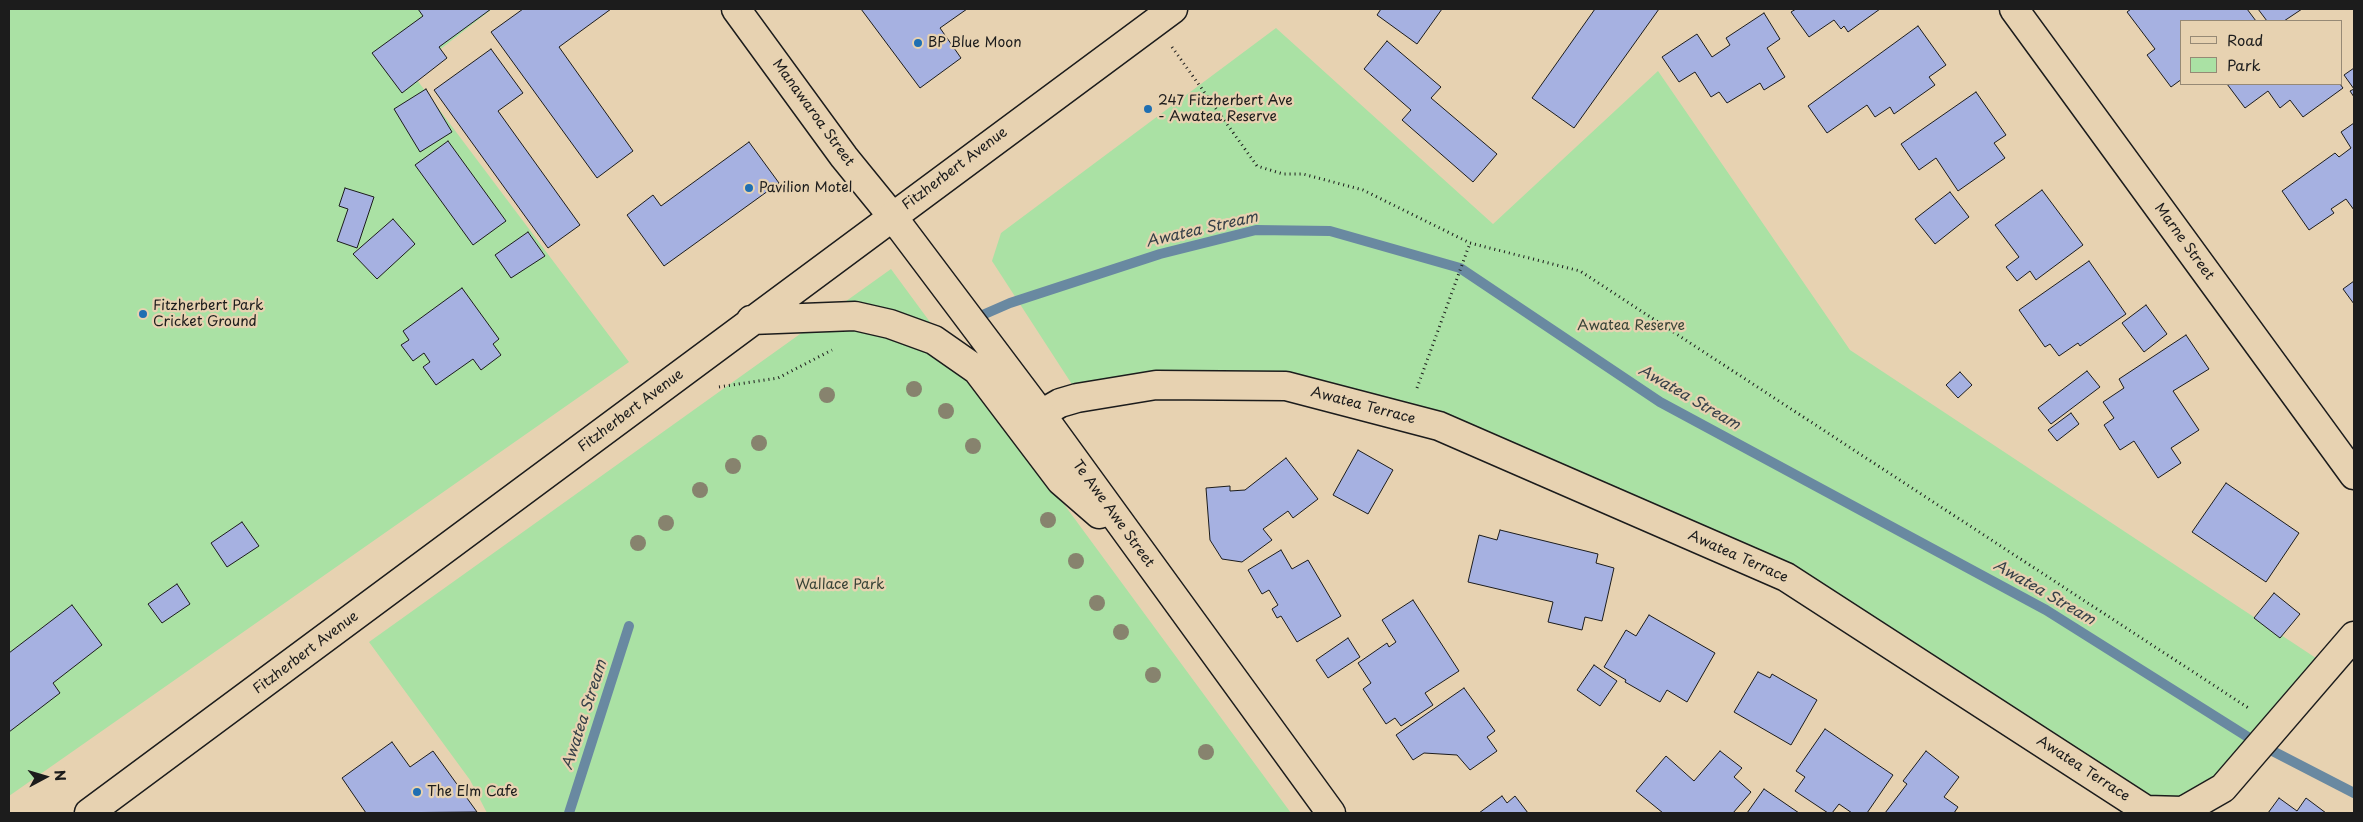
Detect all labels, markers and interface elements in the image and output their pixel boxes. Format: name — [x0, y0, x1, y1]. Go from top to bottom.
legend — [2180, 20, 2343, 85]
text: Road — [2227, 28, 2263, 51]
place label: BP Blue Moon — [928, 35, 1022, 51]
marker: BP Blue Moon — [912, 37, 924, 49]
text: Park — [2227, 53, 2261, 76]
street label: Manawaroa Street — [769, 56, 857, 170]
place label: 247 Fitzherbert Ave - Awatea Reserve — [1158, 93, 1293, 125]
marker: 247 Fitzherbert Ave - Awatea Reserve — [1142, 103, 1154, 115]
street label: Fitzherbert Avenue — [899, 124, 1011, 214]
place label: Pavilion Motel — [759, 180, 852, 196]
marker: Pavilion Motel — [743, 182, 755, 194]
street label: Marne Street — [2151, 200, 2217, 284]
water label: Awatea Stream — [1144, 208, 1260, 252]
place label: Fitzherbert Park Cricket Ground — [153, 298, 263, 331]
marker: Fitzherbert Park Cricket Ground — [137, 308, 149, 320]
park label: Awatea Reserve — [1577, 318, 1685, 334]
water label: Awatea Stream — [1635, 362, 1743, 434]
street label: Fitzherbert Avenue — [575, 366, 687, 456]
street label: Awatea Terrace — [1309, 384, 1417, 428]
street label: Te Awe Awe Street — [1068, 457, 1158, 571]
street label: Awatea Terrace — [1685, 527, 1791, 587]
water label: Awatea Stream — [1990, 557, 2098, 629]
park label: Wallace Park — [795, 577, 885, 593]
street label: Fitzherbert Avenue — [250, 608, 362, 698]
water label: Awatea Stream — [559, 658, 611, 772]
street label: Awatea Terrace — [2033, 733, 2133, 805]
north arrow — [20, 752, 70, 802]
text: N — [49, 769, 71, 782]
place label: The Elm Cafe — [427, 784, 518, 800]
marker: The Elm Cafe — [411, 786, 423, 798]

